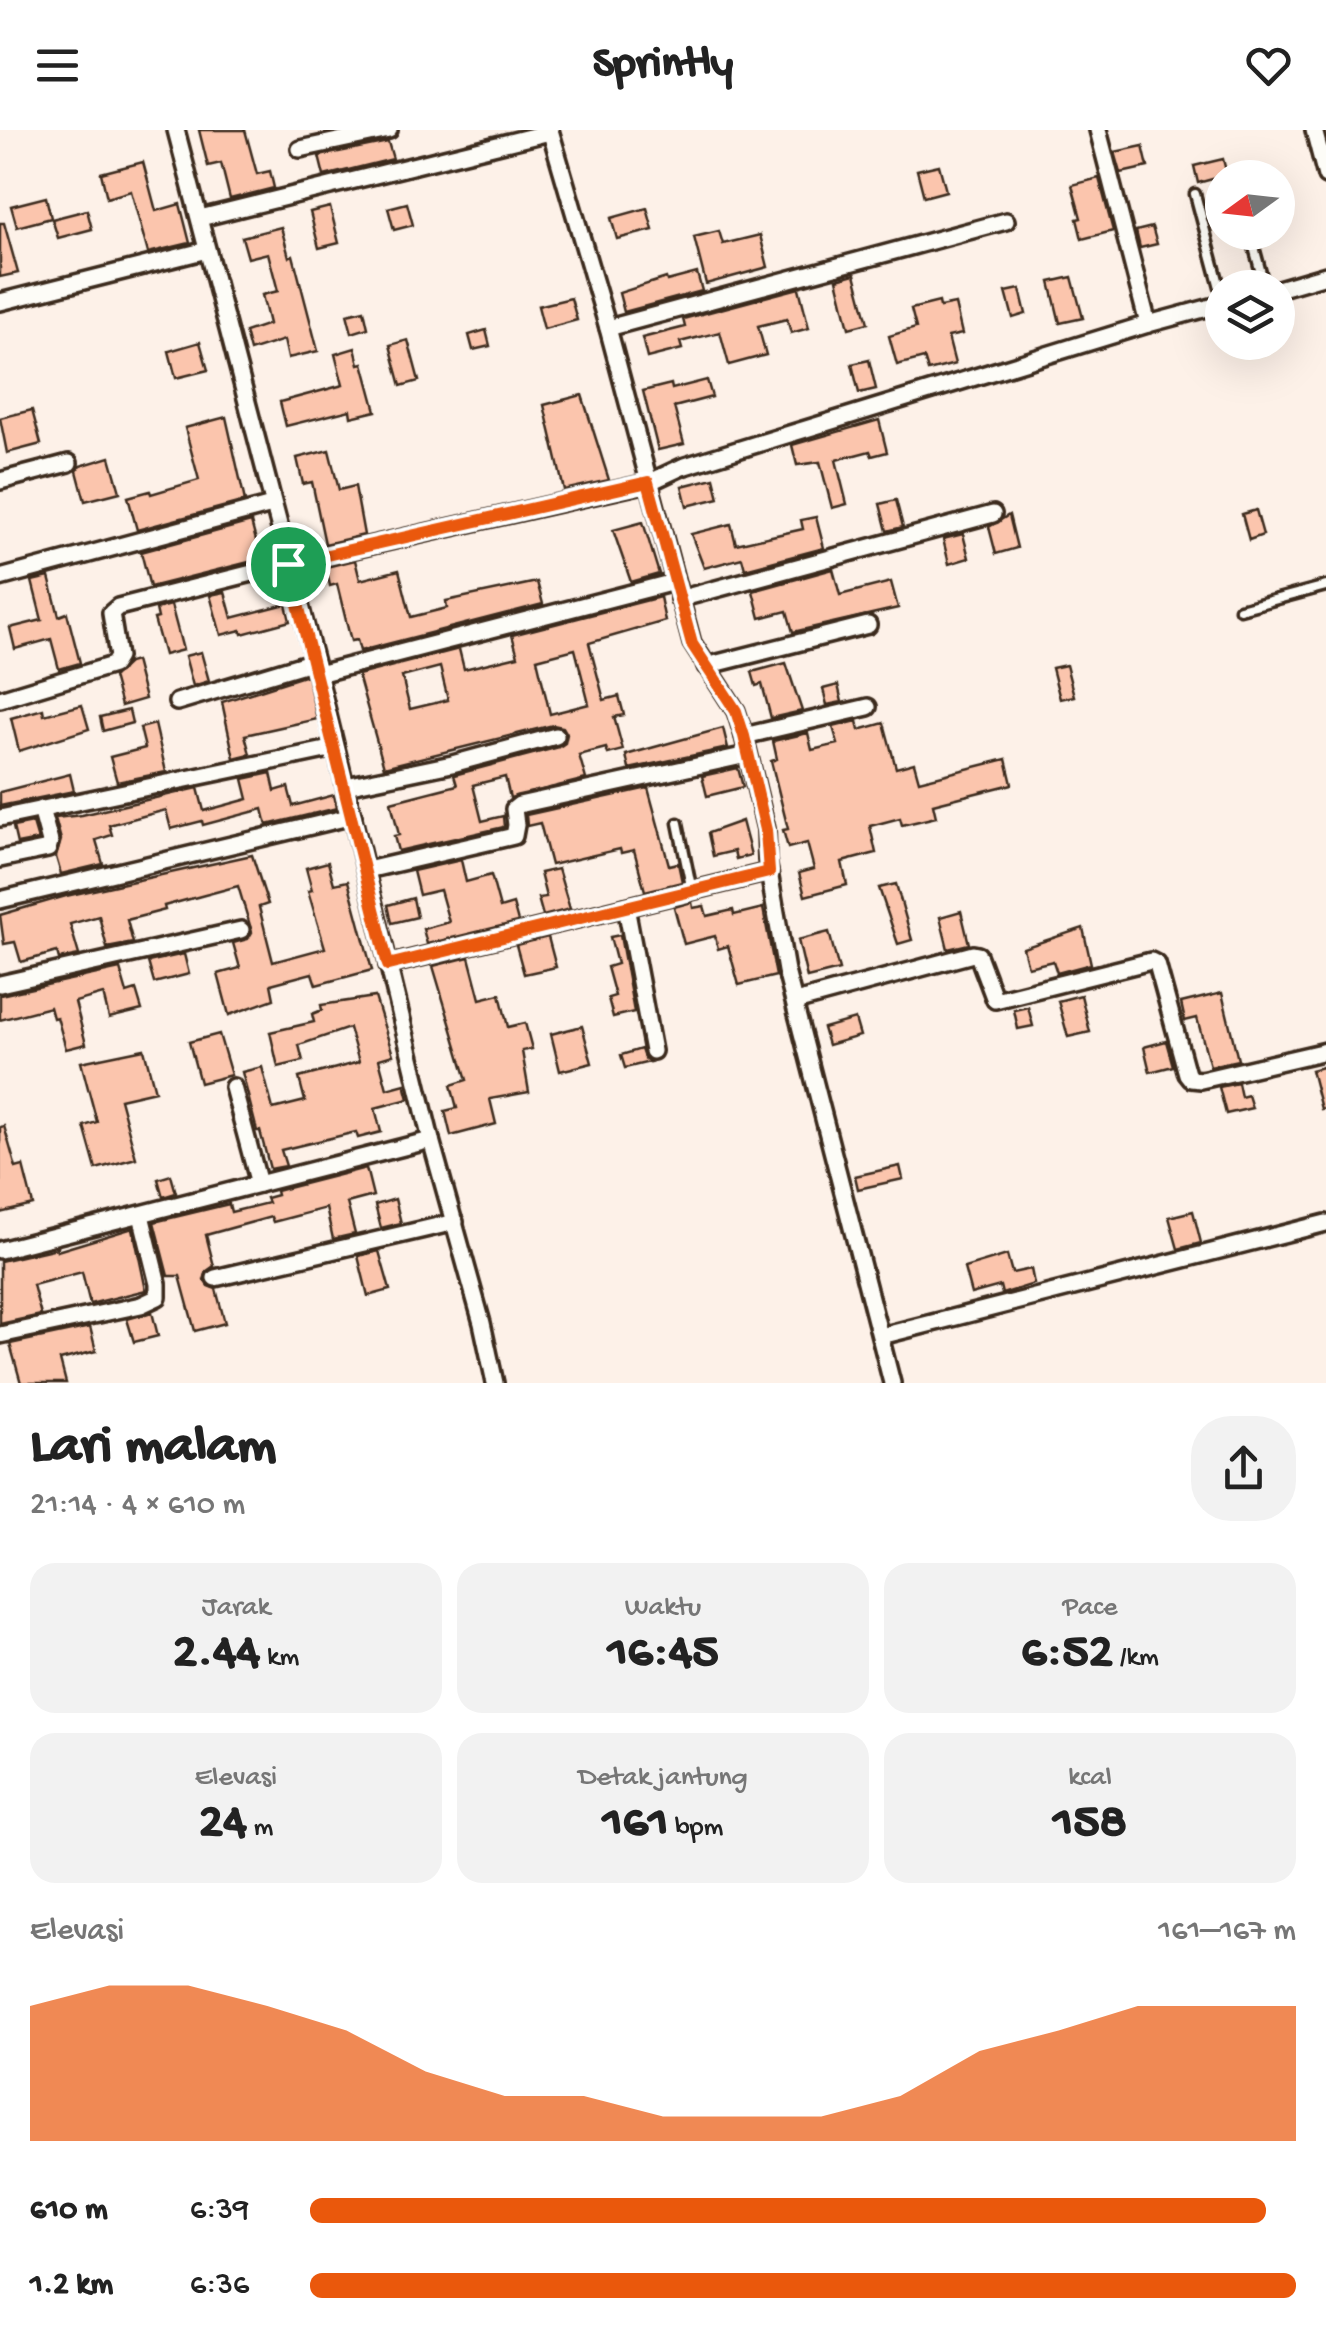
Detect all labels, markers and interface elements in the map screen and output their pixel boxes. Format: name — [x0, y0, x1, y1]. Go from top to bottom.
icon: menu — [30, 38, 85, 93]
icon: heart — [1241, 38, 1296, 93]
text: Sprintly — [593, 39, 733, 92]
north arrow — [1205, 160, 1295, 250]
map controls — [1205, 160, 1295, 360]
button: layers — [1205, 270, 1295, 360]
pin — [246, 522, 331, 607]
icon: arrive — [261, 537, 316, 592]
button: share — [1191, 1416, 1296, 1521]
text: Lari malam — [30, 1417, 276, 1481]
text: 21:14 · 4 × 610 m — [30, 1487, 245, 1525]
text: Jarak — [202, 1592, 270, 1625]
text: Waktu — [625, 1592, 701, 1625]
text: Pace — [1063, 1592, 1117, 1625]
text: 2.44 — [173, 1625, 260, 1684]
text: 16:45 — [607, 1625, 719, 1684]
text: 6:52 — [1021, 1625, 1113, 1684]
text: km — [260, 1642, 299, 1675]
text: /km — [1113, 1642, 1159, 1675]
text: Elevasi — [195, 1762, 277, 1795]
text: Detak jantung — [578, 1762, 748, 1795]
text: kcal — [1068, 1762, 1112, 1795]
text: 24 — [199, 1795, 247, 1854]
text: 161 — [603, 1795, 668, 1854]
text: 158 — [1053, 1795, 1127, 1854]
text: m — [247, 1812, 273, 1845]
text: bpm — [668, 1812, 723, 1845]
text: Elevasi — [30, 1913, 124, 1951]
text: 161–167 m — [1158, 1913, 1296, 1951]
text: 610 m — [30, 2192, 108, 2230]
text: 6:39 — [190, 2192, 249, 2230]
text: 1.2 km — [30, 2267, 113, 2305]
text: 6:36 — [190, 2267, 249, 2305]

